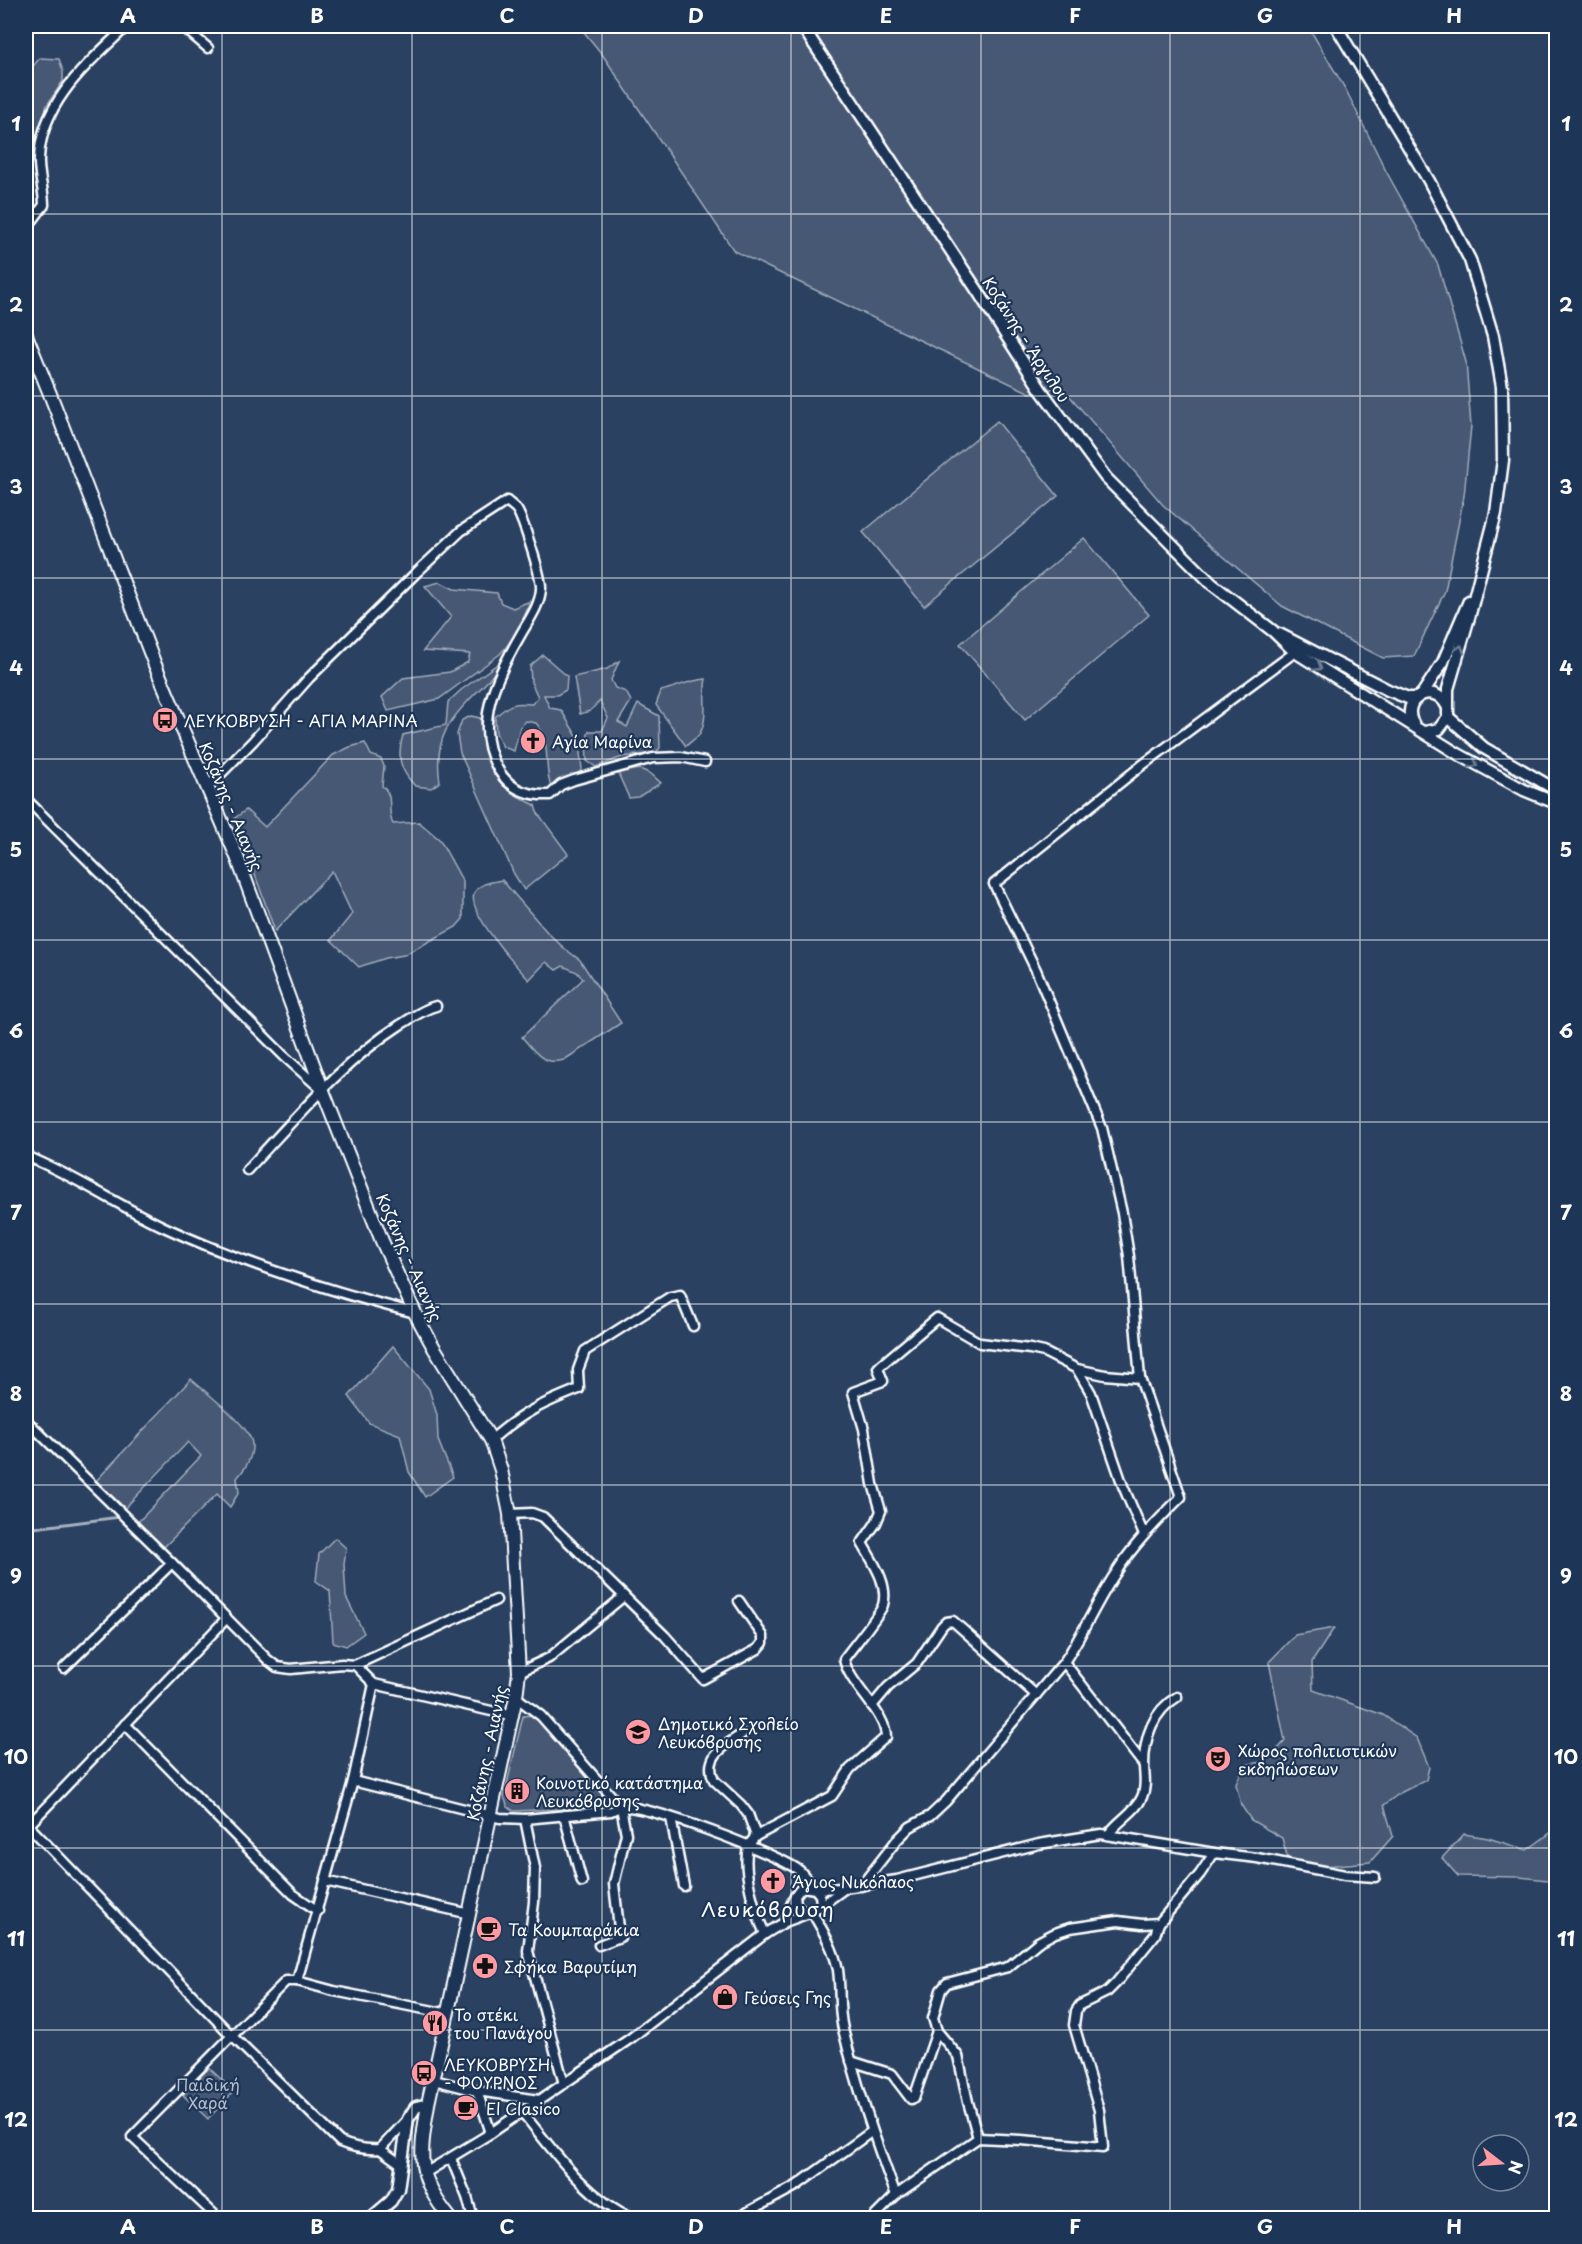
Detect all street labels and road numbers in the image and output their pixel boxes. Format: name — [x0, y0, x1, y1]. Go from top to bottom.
street label: Κοζάνης - Άργιλου — [977, 271, 1077, 407]
street label: Κοζάνης - Αιανής — [194, 738, 270, 874]
street label: Κοζάνης - Αιανής — [371, 1189, 449, 1325]
street label: Κοζάνης - Αιανής — [460, 1683, 512, 1823]

